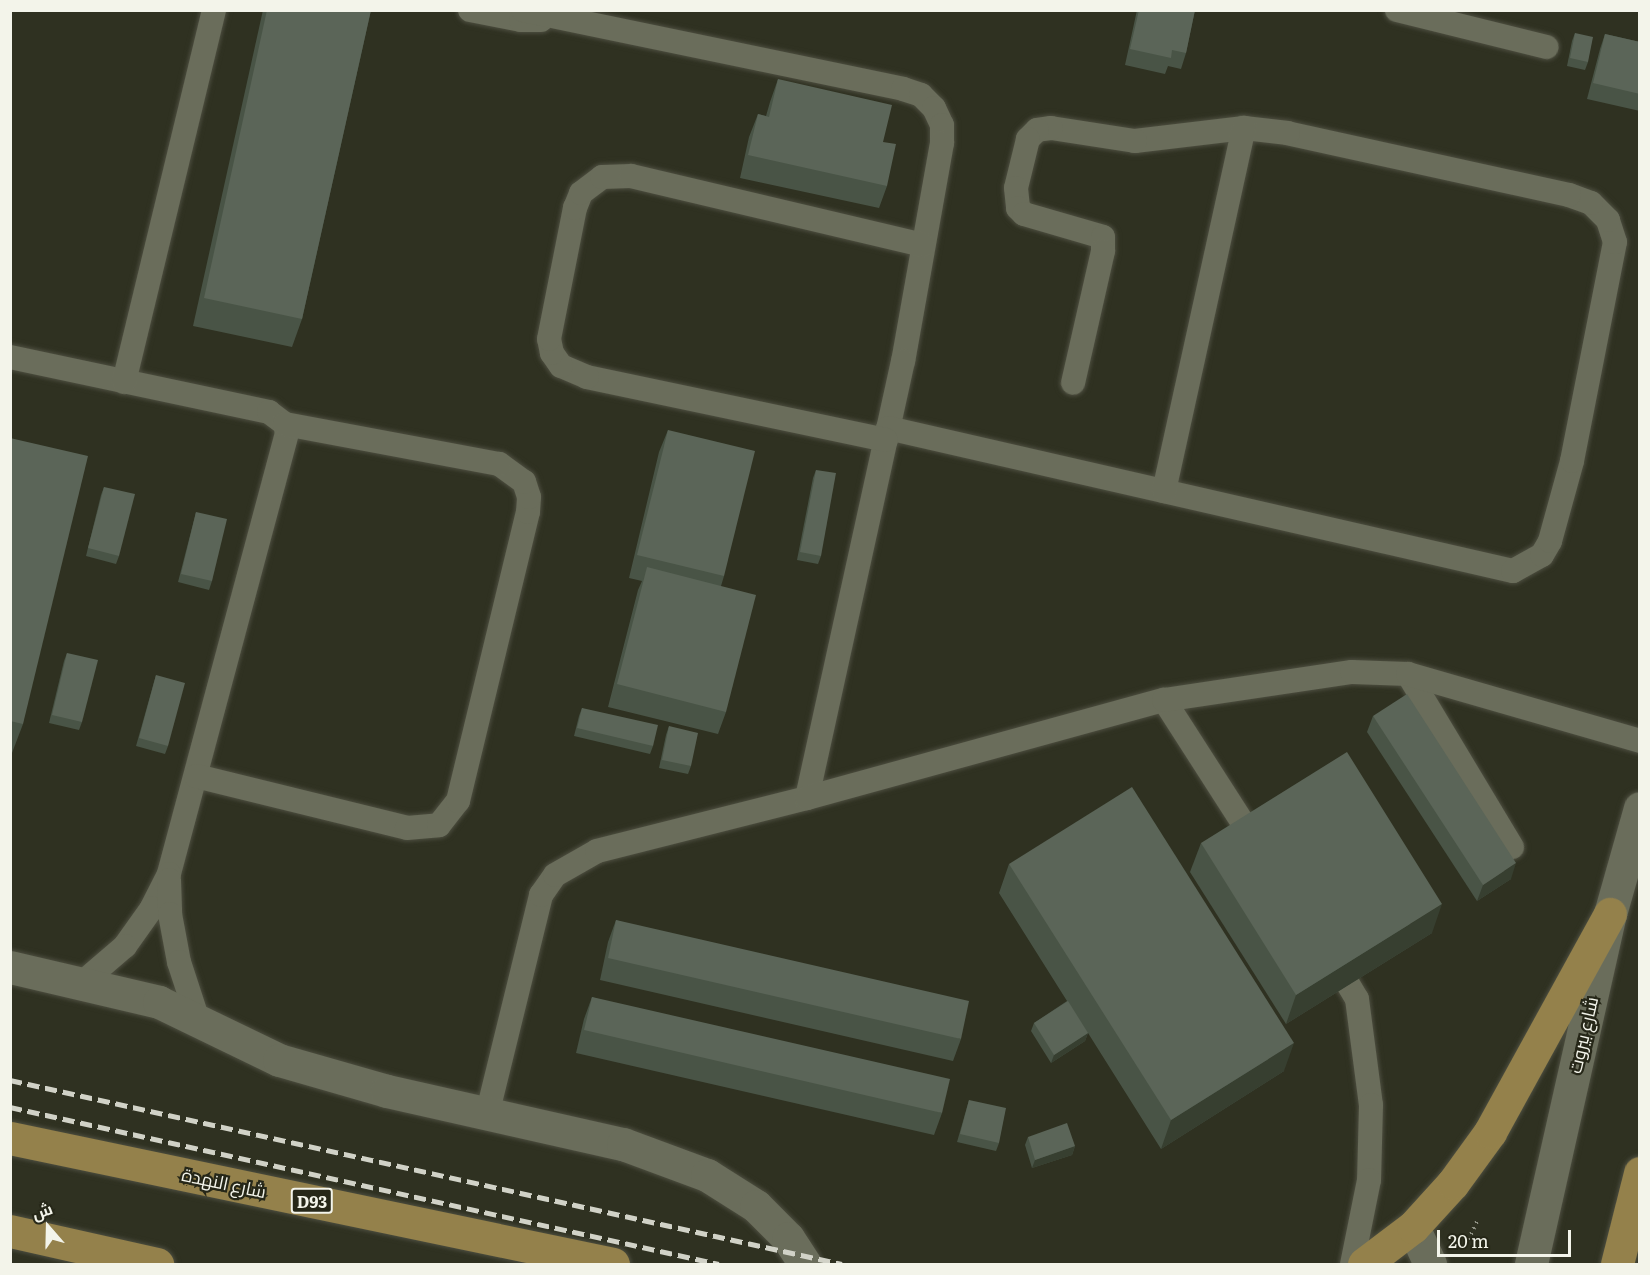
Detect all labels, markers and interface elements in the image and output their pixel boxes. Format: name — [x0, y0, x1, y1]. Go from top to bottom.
street label: شارع بيروت — [1564, 995, 1602, 1075]
street label: شارع النهدة — [180, 1164, 268, 1202]
road number: D93 — [290, 1188, 334, 1214]
text: ش — [28, 1195, 56, 1225]
north arrow — [18, 1197, 78, 1257]
scale bar — [1440, 1218, 1574, 1256]
text: 20 m — [1448, 1227, 1489, 1254]

